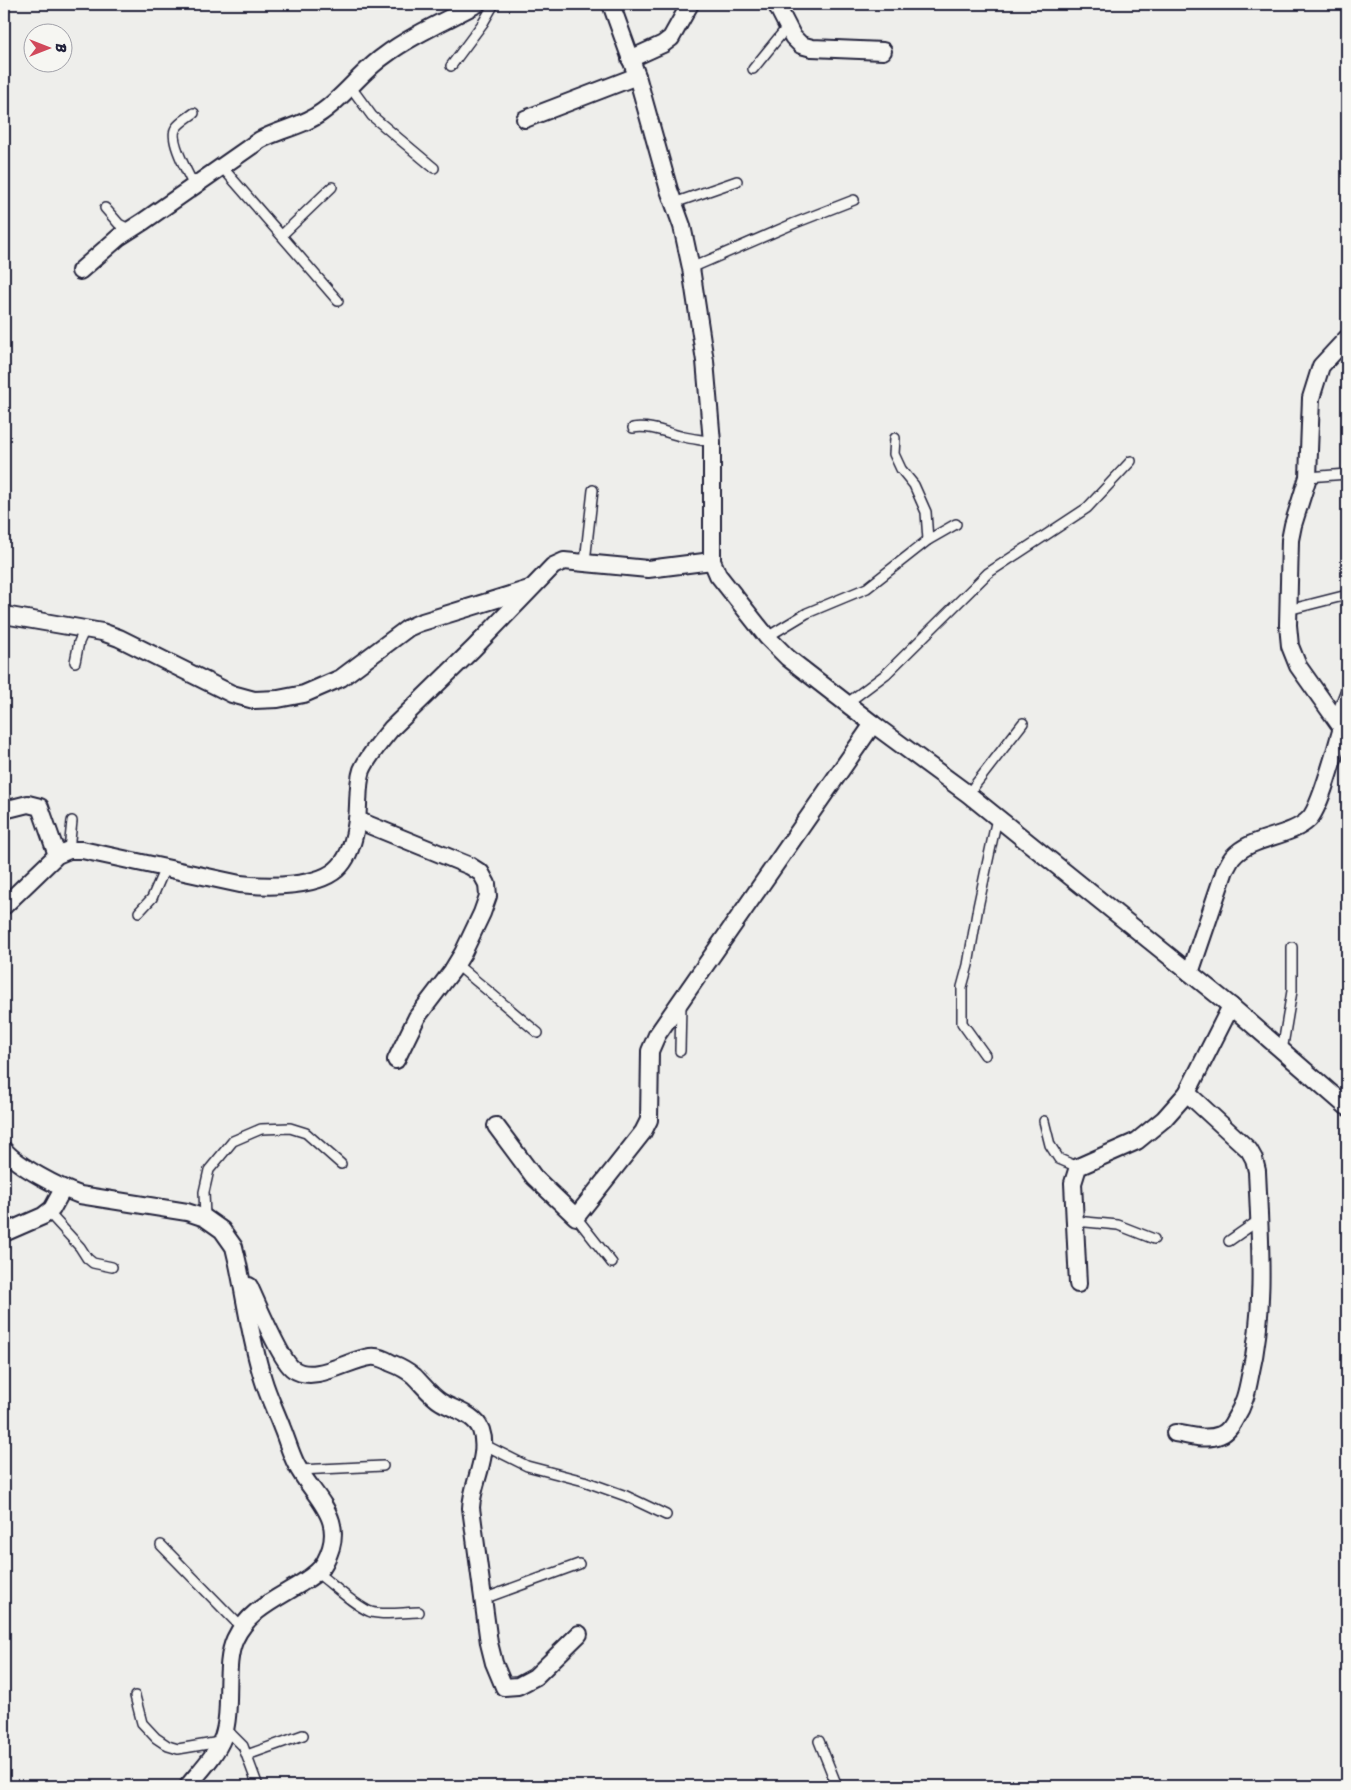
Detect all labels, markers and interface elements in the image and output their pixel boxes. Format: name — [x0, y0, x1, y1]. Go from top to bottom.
north arrow — [22, 22, 72, 72]
text: B — [48, 44, 73, 53]

